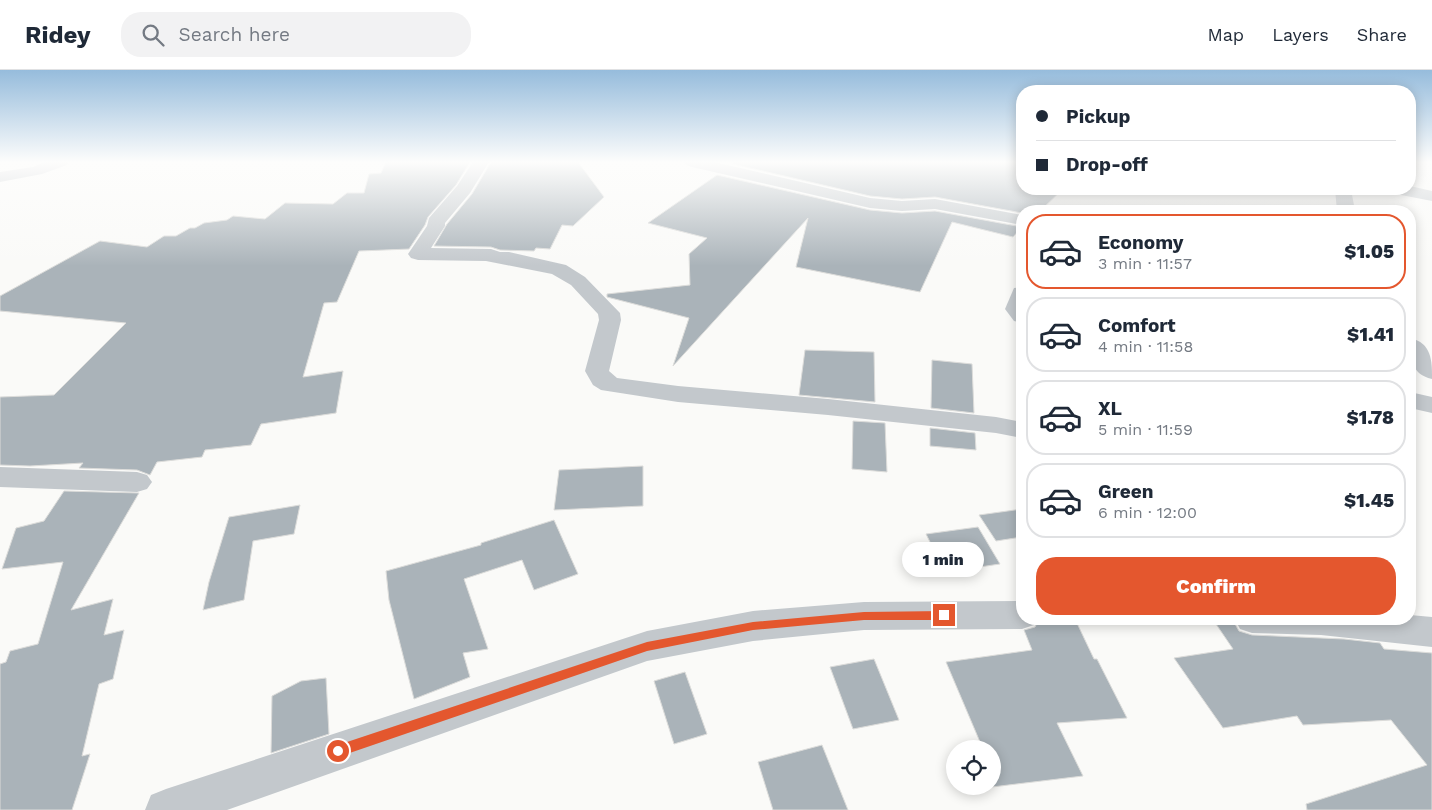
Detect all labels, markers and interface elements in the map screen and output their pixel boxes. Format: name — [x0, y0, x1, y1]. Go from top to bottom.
search box — [121, 12, 471, 57]
text: Ridey — [25, 21, 91, 49]
icon: search — [139, 21, 167, 49]
text: Search here — [179, 23, 290, 46]
text: Map — [1207, 24, 1244, 45]
text: Layers — [1272, 24, 1329, 45]
text: Share — [1357, 24, 1407, 45]
text: Pickup — [1066, 105, 1130, 128]
text: Drop-off — [1066, 153, 1148, 176]
icon: car — [1038, 229, 1083, 274]
text: Economy — [1098, 231, 1183, 254]
text: $1.05 — [1344, 240, 1394, 263]
text: 3 min · 11:57 — [1098, 254, 1192, 273]
icon: car — [1038, 312, 1083, 357]
text: Comfort — [1098, 314, 1176, 337]
text: $1.41 — [1347, 323, 1394, 346]
text: 4 min · 11:58 — [1098, 337, 1193, 356]
icon: car — [1038, 395, 1083, 440]
text: XL — [1098, 397, 1122, 420]
text: $1.78 — [1346, 406, 1394, 429]
text: 5 min · 11:59 — [1098, 420, 1193, 439]
icon: car — [1038, 478, 1083, 523]
text: Green — [1098, 480, 1154, 503]
text: $1.45 — [1344, 489, 1394, 512]
text: 6 min · 12:00 — [1098, 503, 1197, 522]
callout: 1 min — [903, 542, 985, 578]
text: 1 min — [922, 550, 964, 569]
button: Confirm — [1036, 557, 1396, 615]
route end — [933, 604, 955, 626]
route start — [327, 740, 349, 762]
map controls — [946, 740, 1001, 795]
button: locate — [946, 740, 1001, 795]

